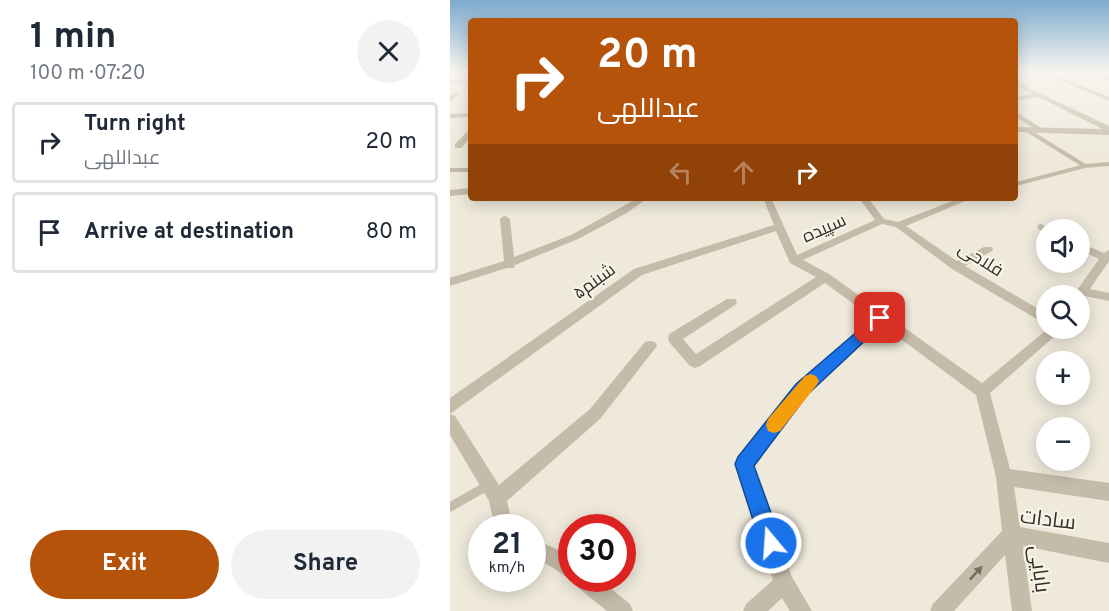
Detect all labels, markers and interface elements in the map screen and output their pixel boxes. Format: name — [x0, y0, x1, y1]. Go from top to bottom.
text: 1 min — [30, 15, 116, 61]
button: close — [357, 20, 420, 83]
text: 20 m — [597, 30, 698, 83]
icon: right — [498, 42, 576, 120]
text: 100 m · 07:20 — [30, 61, 145, 87]
text: عبداللهی — [597, 93, 700, 127]
text: Turn right — [84, 111, 186, 138]
icon: right — [33, 126, 66, 159]
text: 20 m — [366, 129, 417, 156]
text: عبداللهی — [84, 146, 160, 172]
icon: left — [664, 156, 697, 189]
icon: ahead — [727, 156, 760, 189]
icon: right — [790, 156, 823, 189]
street label: سپیده — [799, 210, 850, 249]
icon: arrive — [33, 216, 66, 249]
text: Arrive at destination — [84, 219, 294, 246]
text: 80 m — [366, 219, 417, 246]
map controls — [1036, 219, 1090, 471]
button: sound — [1036, 219, 1090, 273]
street label: فلاحی — [953, 238, 1007, 283]
street label: شبنم۵ — [569, 259, 621, 305]
button: search — [1036, 285, 1090, 339]
pin — [854, 292, 905, 343]
icon: arrive — [863, 301, 896, 334]
button: + — [1036, 351, 1090, 405]
button: − — [1036, 417, 1090, 471]
street label: سادات — [1018, 504, 1077, 537]
position arrow — [739, 511, 803, 575]
speed limit sign: 30 — [558, 514, 636, 592]
text: 21 — [492, 527, 522, 564]
button: Exit — [30, 530, 219, 599]
button: Share — [231, 530, 420, 599]
street label: بابایی — [1022, 544, 1055, 595]
text: km/h — [489, 559, 525, 578]
one-way arrow — [969, 566, 982, 581]

